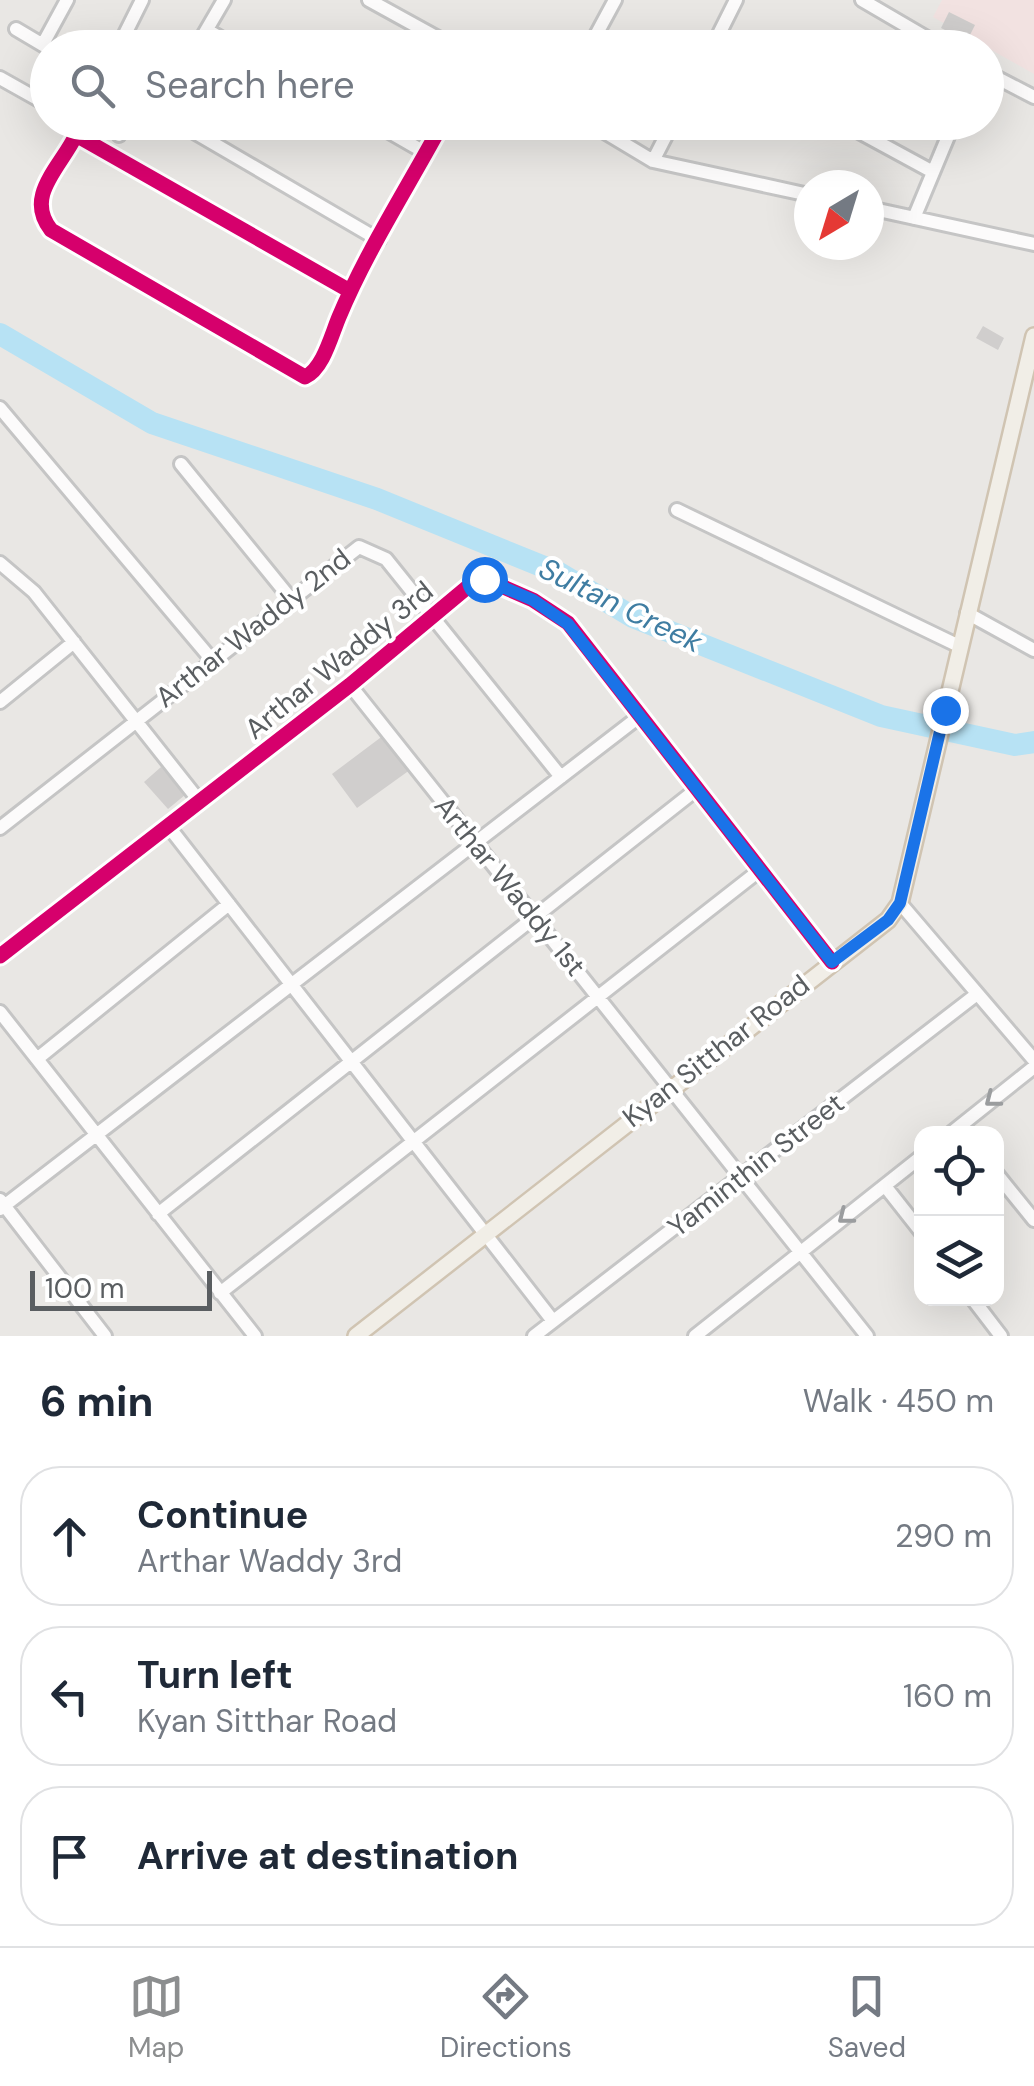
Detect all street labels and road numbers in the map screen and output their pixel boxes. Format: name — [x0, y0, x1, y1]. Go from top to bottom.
street label: Arthar Waddy 2nd — [148, 540, 358, 716]
street label: Arthar Waddy 3rd — [237, 573, 441, 747]
street label: Arthar Waddy 1st — [426, 788, 594, 984]
street label: Kyan Sitthar Road — [615, 966, 817, 1136]
street label: Yaminthin Street — [660, 1085, 852, 1245]

